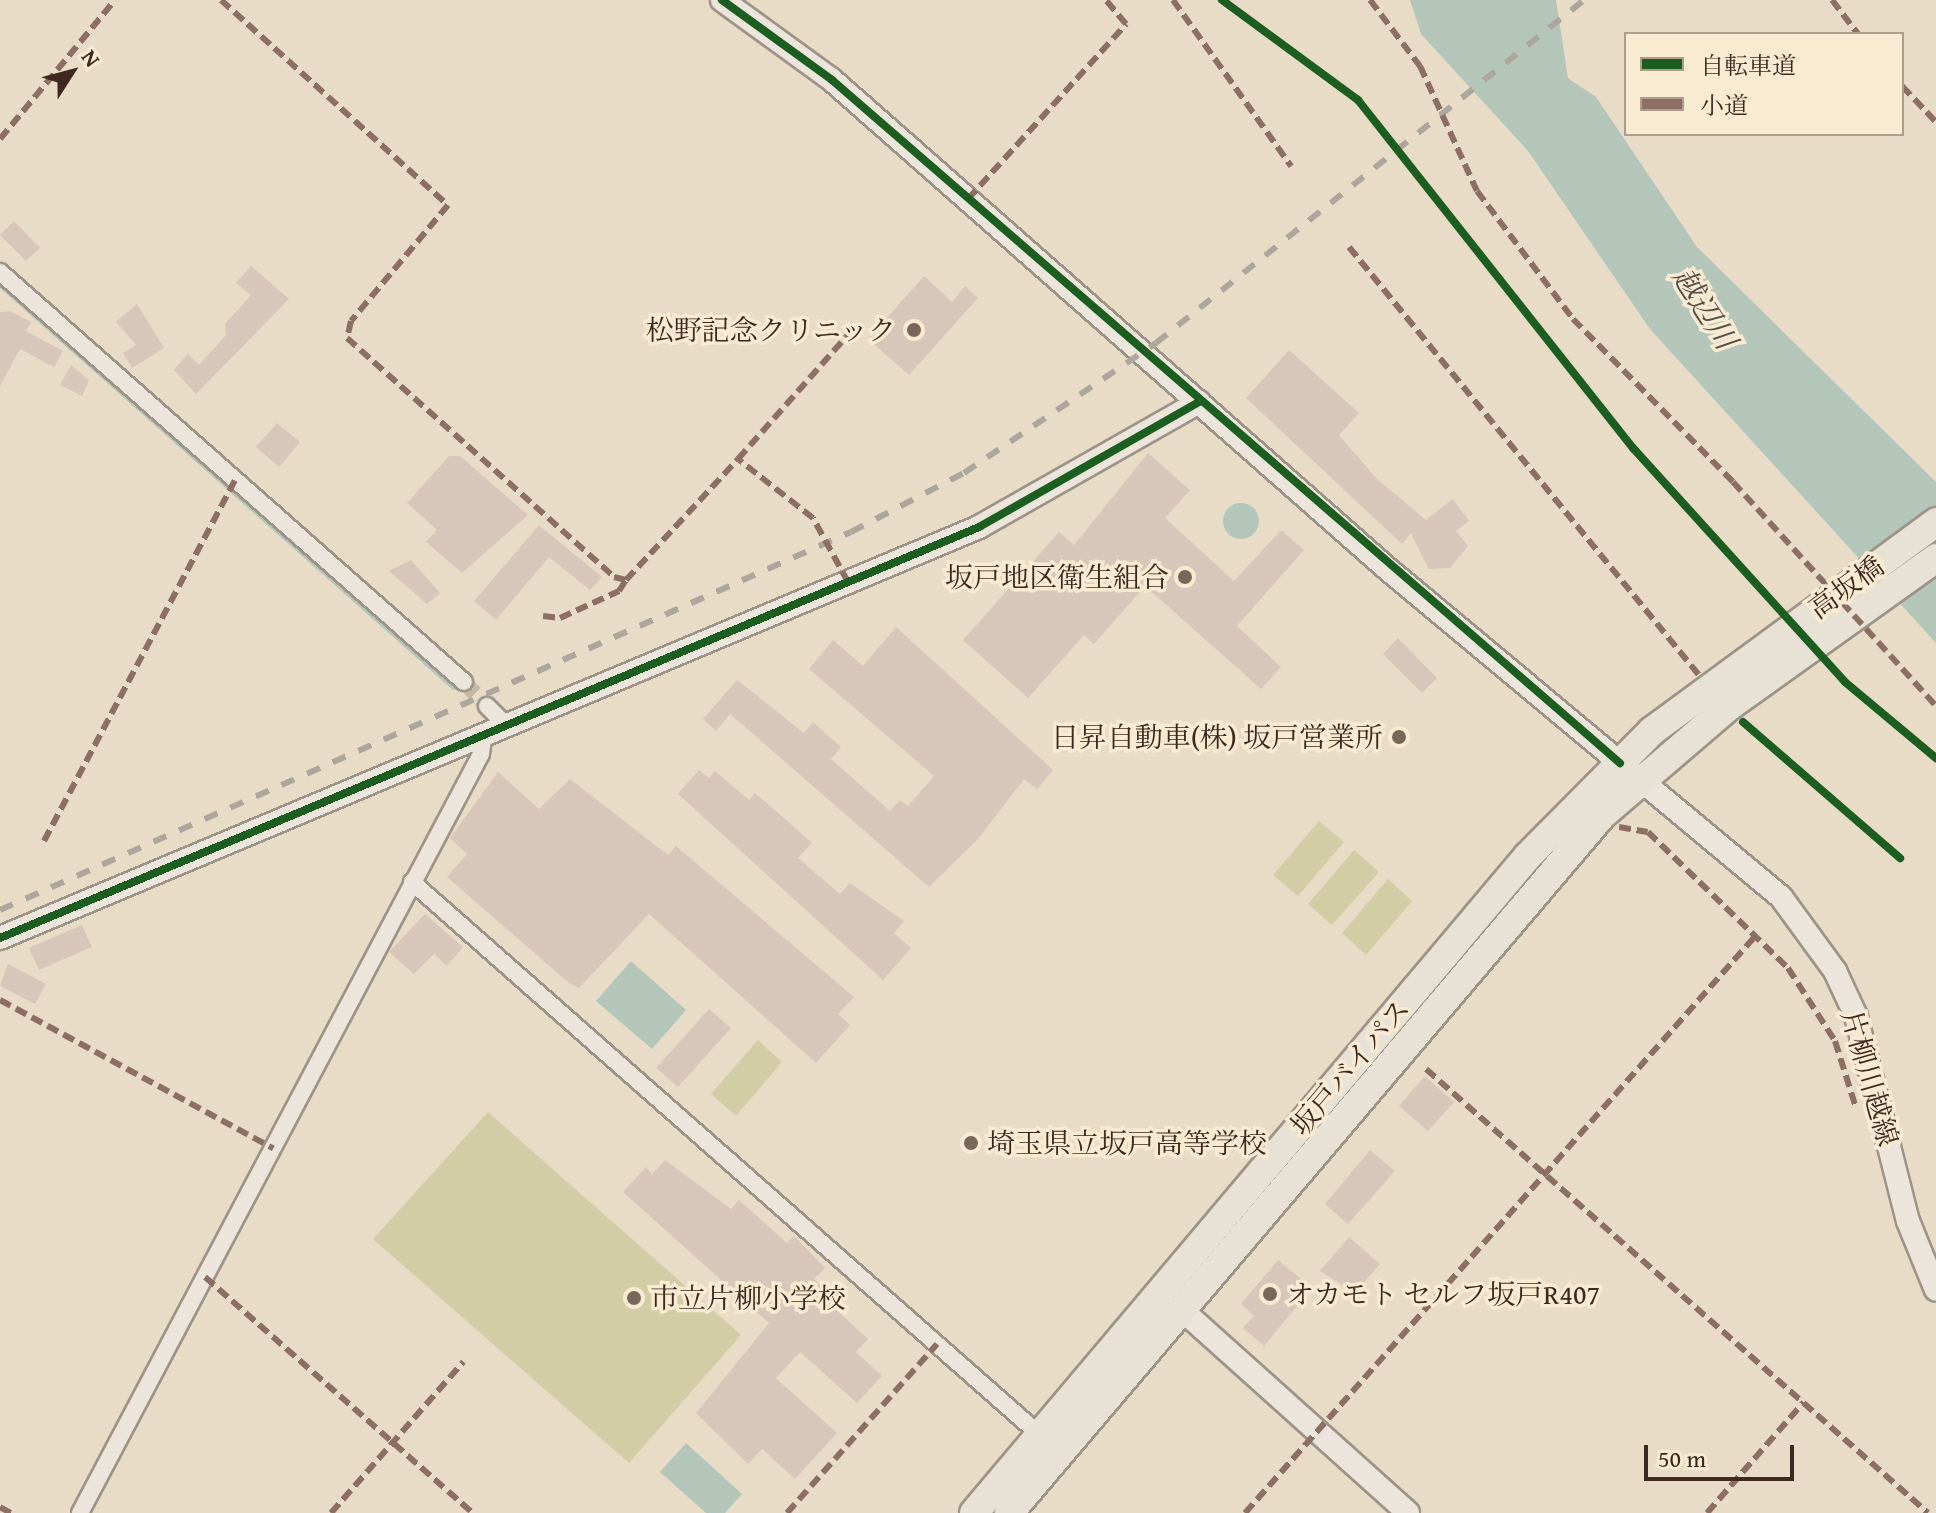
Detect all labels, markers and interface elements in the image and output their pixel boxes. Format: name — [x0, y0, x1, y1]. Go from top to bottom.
north arrow — [32, 32, 112, 112]
legend — [1624, 32, 1904, 136]
text: N — [74, 43, 109, 73]
text: 自転車道 — [1700, 48, 1796, 83]
text: 小道 — [1700, 88, 1748, 123]
water label: 越辺川 — [1665, 260, 1745, 356]
place label: 松野記念クリニック — [644, 313, 896, 347]
marker: 松野記念クリニック — [903, 319, 925, 341]
street label: 高坂橋 — [1802, 549, 1890, 625]
place label: 坂戸地区衛生組合 — [945, 560, 1169, 594]
marker: 坂戸地区衛生組合 — [1176, 568, 1194, 586]
place label: 日昇自動車(株) 坂戸営業所 — [1051, 720, 1383, 754]
marker: 日昇自動車(株) 坂戸営業所 — [1390, 728, 1408, 746]
street label: 坂戸バイパス — [1283, 992, 1417, 1142]
street label: 片柳川越線 — [1835, 1006, 1905, 1150]
place label: 埼玉県立坂戸高等学校 — [987, 1126, 1267, 1160]
marker: 埼玉県立坂戸高等学校 — [962, 1134, 980, 1152]
place label: オカモト セルフ坂戸R407 — [1286, 1277, 1601, 1311]
place label: 市立片柳小学校 — [650, 1281, 846, 1315]
marker: オカモト セルフ坂戸R407 — [1261, 1285, 1279, 1303]
marker: 市立片柳小学校 — [625, 1289, 643, 1307]
scale bar — [1648, 1429, 1798, 1479]
text: 50 m — [1658, 1441, 1706, 1476]

